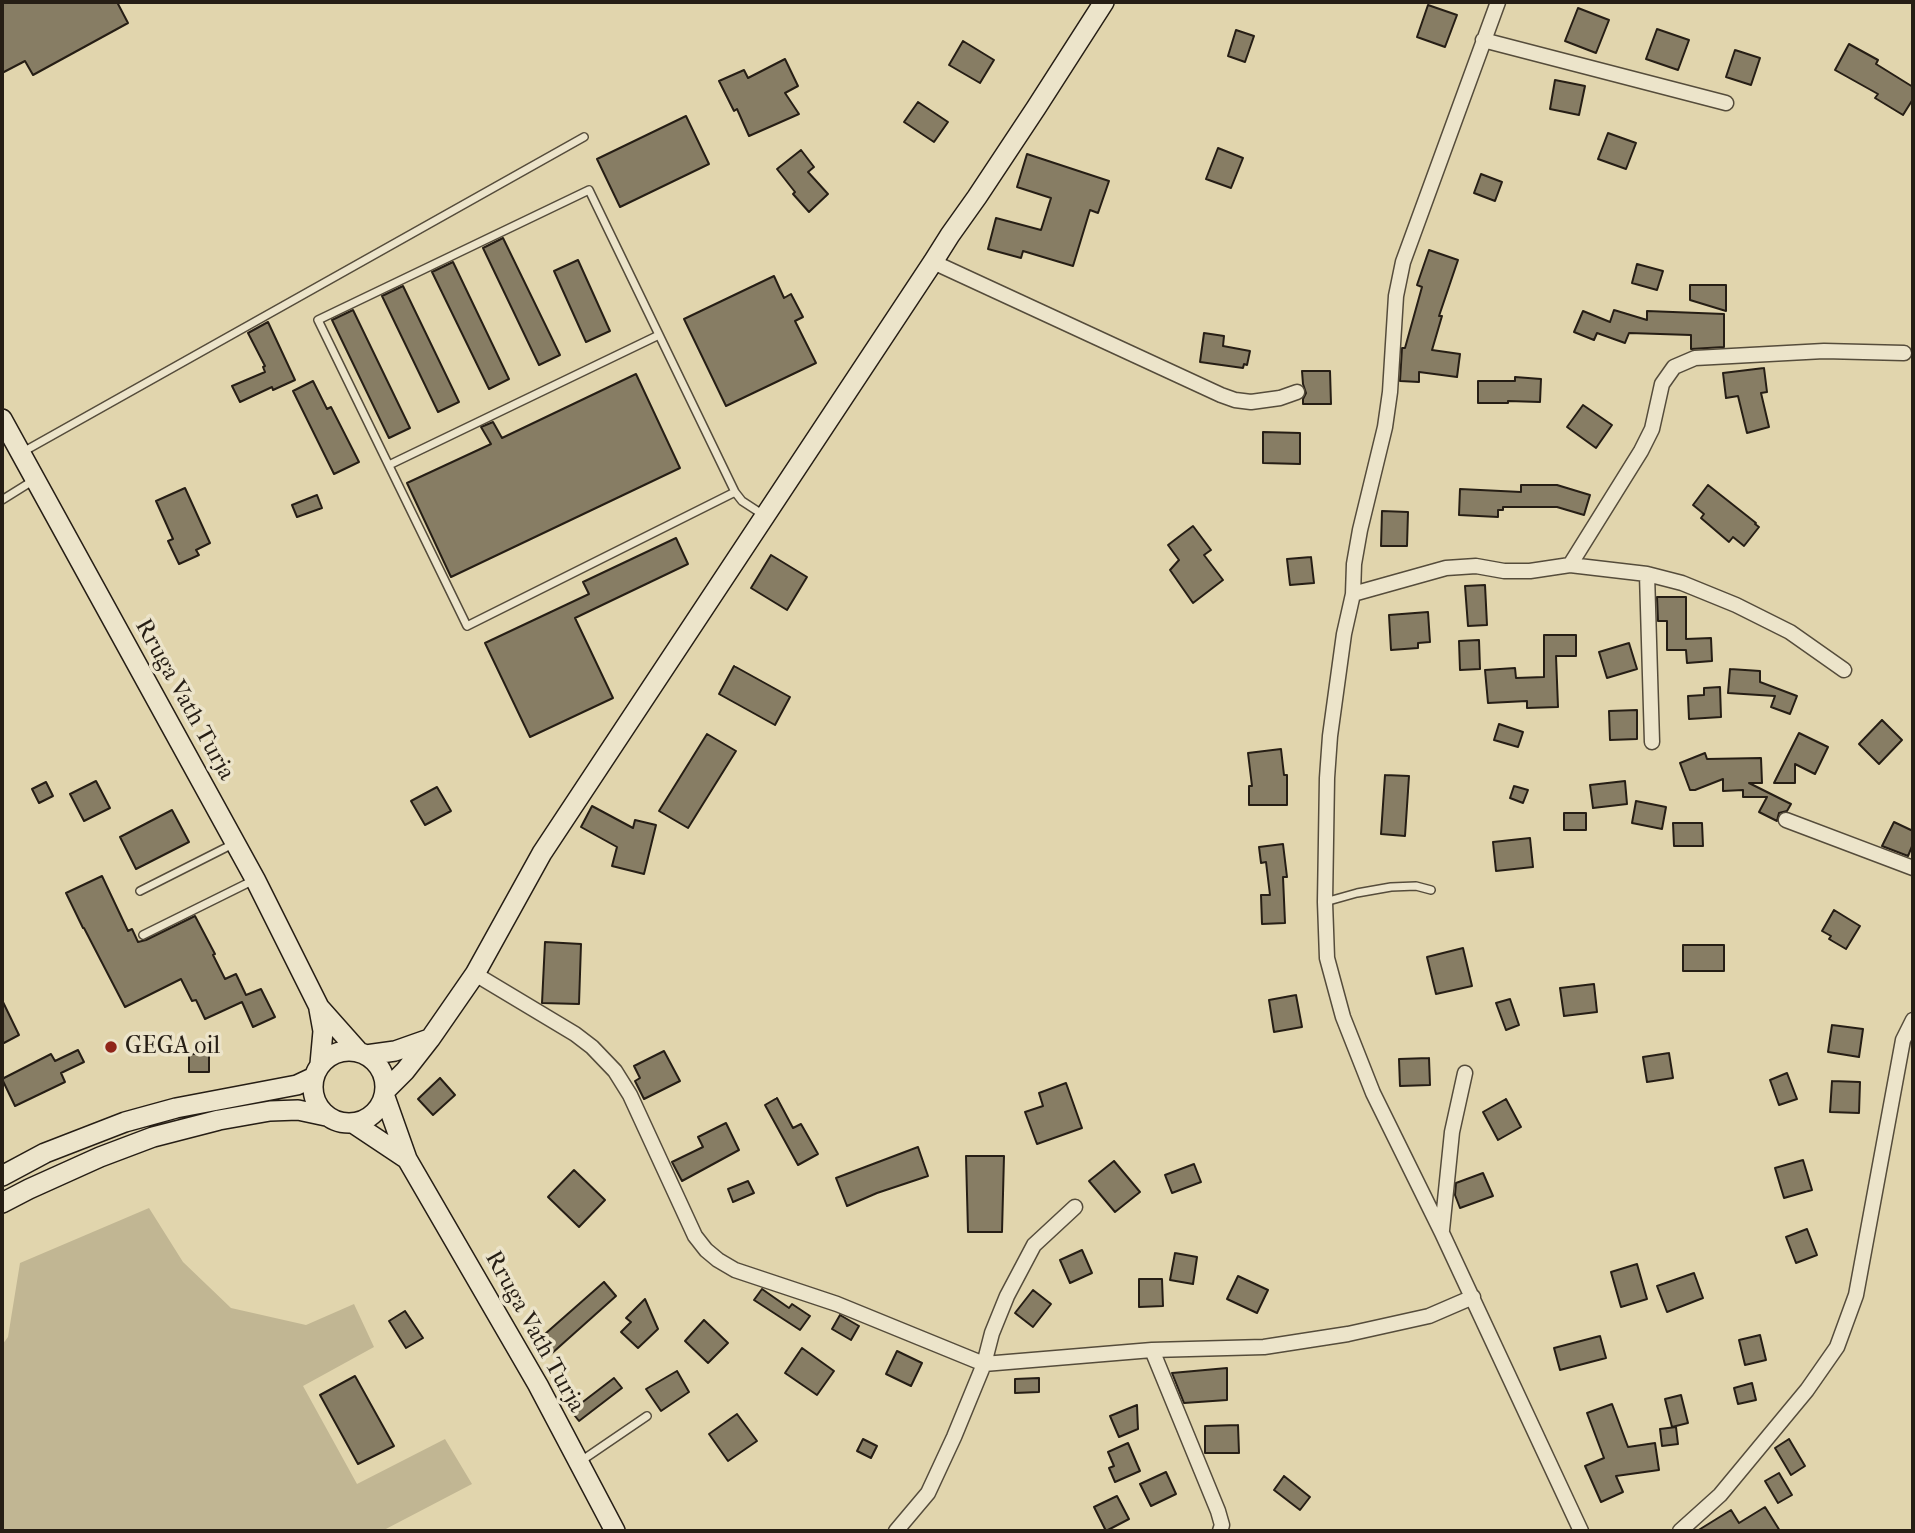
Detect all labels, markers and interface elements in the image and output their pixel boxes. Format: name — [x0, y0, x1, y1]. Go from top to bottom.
street label: Rruga Vath Turja — [128, 614, 240, 786]
place label: GEGA oil — [125, 1033, 220, 1061]
marker: GEGA oil — [103, 1039, 119, 1055]
street label: Rruga Vath Turja — [478, 1246, 590, 1418]

